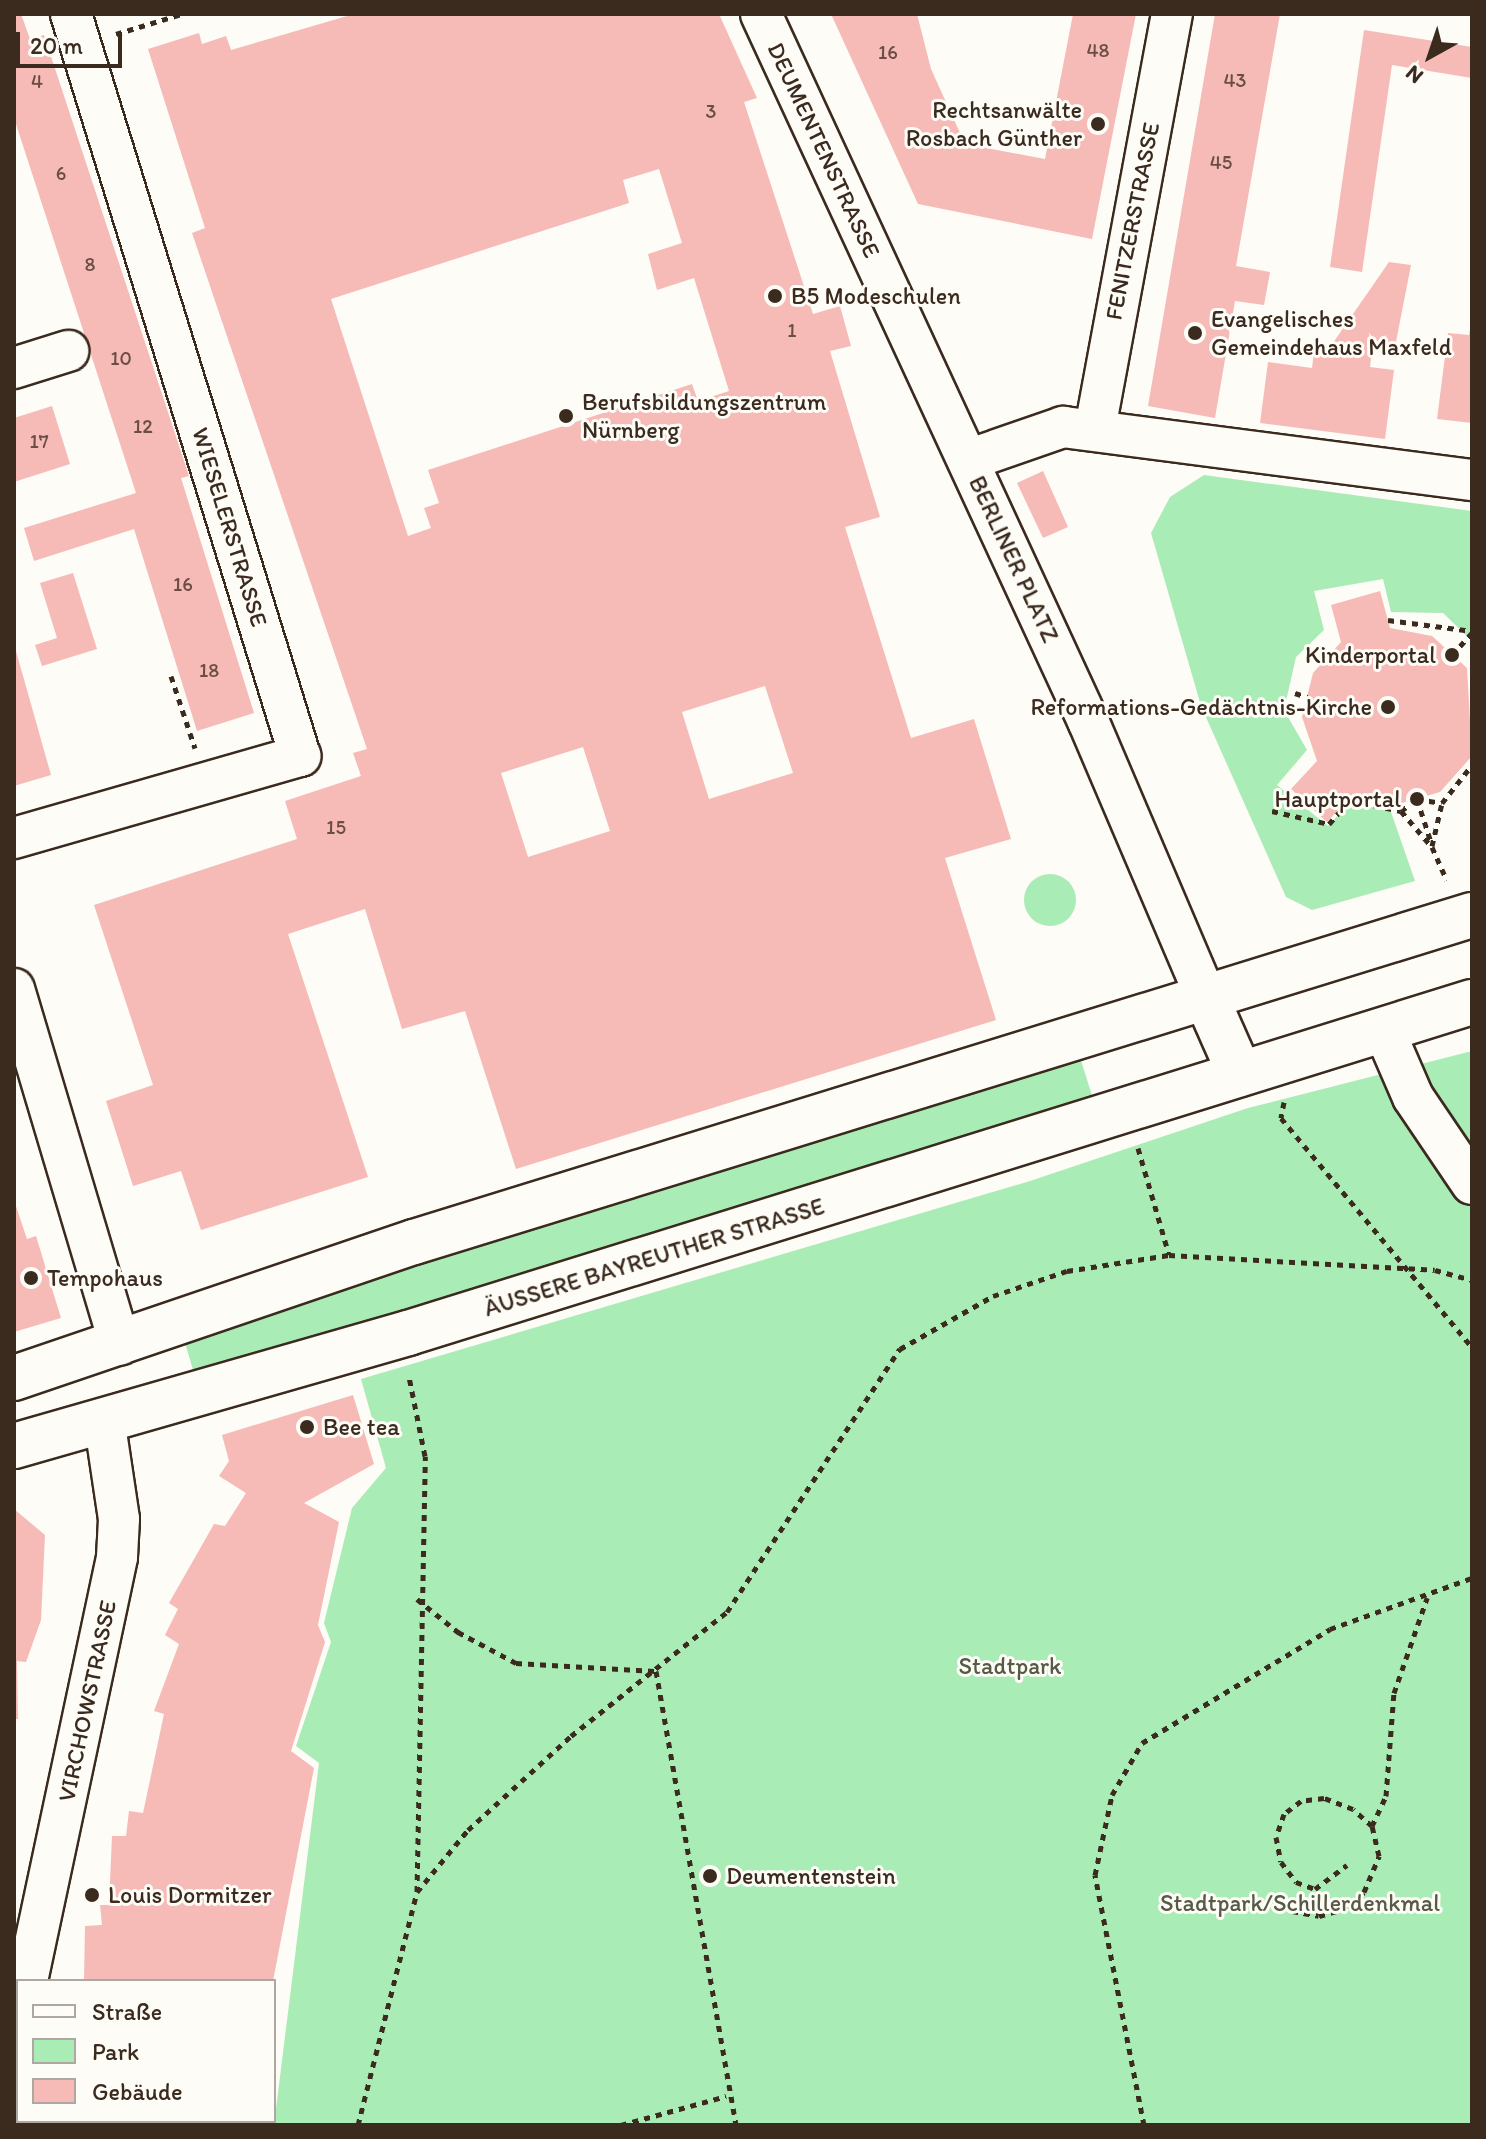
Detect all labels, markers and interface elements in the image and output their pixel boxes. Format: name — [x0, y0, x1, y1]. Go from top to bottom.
scale bar — [20, 16, 126, 66]
north arrow — [1390, 16, 1470, 96]
text: 20 m — [30, 31, 83, 60]
street label: DEUMENTENSTRASSE — [761, 38, 887, 262]
house number: 48 — [1087, 38, 1109, 62]
house number: 16 — [878, 40, 898, 64]
text: N — [1400, 60, 1429, 90]
house number: 43 — [1224, 68, 1246, 92]
house number: 4 — [31, 69, 43, 93]
place label: Rechtsanwälte Rosbach Günther — [905, 96, 1082, 152]
house number: 3 — [706, 99, 716, 123]
marker: Rechtsanwälte Rosbach Günther — [1089, 115, 1107, 133]
street label: FENITZERSTRASSE — [1099, 120, 1165, 322]
house number: 45 — [1210, 150, 1232, 174]
house number: 6 — [56, 161, 66, 185]
house number: 8 — [85, 252, 95, 276]
place label: B5 Modeschulen — [791, 282, 960, 310]
marker: B5 Modeschulen — [766, 287, 784, 305]
place label: Evangelisches Gemeindehaus Maxfeld — [1211, 305, 1452, 361]
house number: 1 — [787, 318, 797, 342]
marker: Evangelisches Gemeindehaus Maxfeld — [1186, 324, 1204, 342]
house number: 10 — [110, 346, 132, 370]
place label: Berufsbildungszentrum Nürnberg — [582, 388, 826, 444]
marker: Berufsbildungszentrum Nürnberg — [557, 407, 575, 425]
house number: 12 — [133, 414, 153, 438]
street label: WIESELERSTRASSE — [186, 424, 274, 630]
house number: 17 — [29, 429, 49, 453]
street label: BERLINER PLATZ — [963, 471, 1065, 647]
house number: 16 — [173, 572, 193, 596]
place label: Kinderportal — [1305, 641, 1436, 669]
marker: Kinderportal — [1443, 646, 1461, 664]
house number: 18 — [199, 658, 219, 682]
place label: Reformations-Gedächtnis-Kirche — [1030, 693, 1372, 721]
marker: Reformations-Gedächtnis-Kirche — [1379, 698, 1397, 716]
place label: Hauptportal — [1274, 785, 1401, 813]
marker: Hauptportal — [1408, 790, 1426, 808]
house number: 15 — [326, 815, 346, 839]
street label: ÄUSSERE BAYREUTHER STRASSE — [480, 1191, 828, 1323]
place label: Tempohaus — [47, 1264, 163, 1292]
marker: Tempohaus — [22, 1269, 40, 1287]
place label: Bee tea — [323, 1413, 399, 1441]
marker: Bee tea — [298, 1418, 316, 1436]
street label: VIRCHOWSTRASSE — [52, 1598, 122, 1804]
park label: Stadtpark — [959, 1652, 1061, 1680]
place label: Deumentenstein — [726, 1862, 896, 1890]
marker: Deumentenstein — [701, 1867, 719, 1885]
place label: Louis Dormitzer — [108, 1881, 272, 1909]
marker: Louis Dormitzer — [83, 1886, 101, 1904]
park label: Stadtpark/Schillerdenkmal — [1160, 1889, 1440, 1917]
legend — [16, 1979, 276, 2123]
text: Straße — [92, 1997, 162, 2026]
text: Park — [92, 2037, 139, 2066]
text: Gebäude — [92, 2077, 183, 2106]

